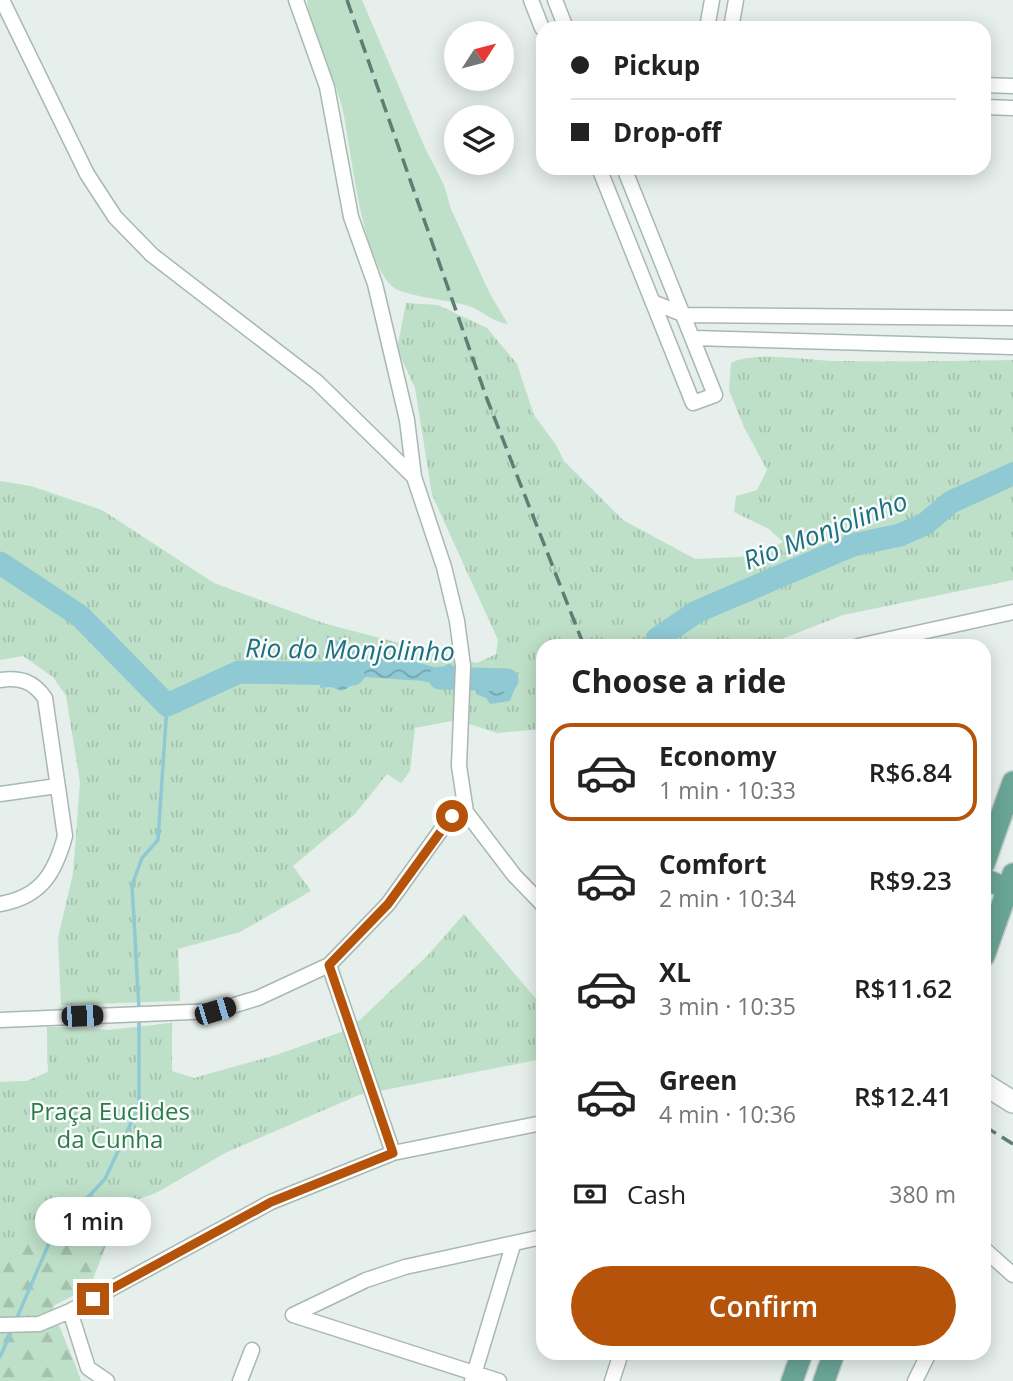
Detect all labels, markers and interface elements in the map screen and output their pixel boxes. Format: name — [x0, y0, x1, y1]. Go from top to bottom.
north arrow — [444, 21, 514, 91]
map controls — [444, 21, 514, 175]
text: Pickup — [613, 47, 700, 83]
button: layers — [444, 105, 514, 175]
text: Drop-off — [613, 114, 721, 150]
water label: Rio Monjolinho — [738, 482, 912, 578]
water label: Rio do Monjolinho — [245, 629, 455, 669]
text: Choose a ride — [571, 659, 786, 702]
text: Economy — [659, 738, 777, 774]
icon: car — [575, 741, 638, 804]
text: R$6.84 — [869, 754, 952, 790]
text: 1 min · 10:33 — [659, 774, 796, 806]
route start — [436, 800, 468, 832]
text: Comfort — [659, 846, 766, 882]
icon: car — [575, 849, 638, 912]
text: R$9.23 — [869, 862, 952, 898]
text: 2 min · 10:34 — [659, 882, 796, 914]
text: XL — [659, 954, 691, 990]
icon: car — [575, 957, 638, 1020]
text: R$11.62 — [854, 970, 952, 1006]
text: 3 min · 10:35 — [659, 990, 796, 1022]
car — [192, 995, 239, 1027]
car — [61, 1005, 104, 1027]
text: Green — [659, 1062, 737, 1098]
icon: car — [575, 1065, 638, 1128]
text: R$12.41 — [854, 1078, 952, 1114]
park label: Praça Euclides da Cunha — [30, 1094, 190, 1155]
text: 4 min · 10:36 — [659, 1098, 796, 1130]
icon: cash — [571, 1175, 609, 1213]
text: Cash — [627, 1176, 686, 1212]
text: 380 m — [889, 1178, 956, 1210]
callout: 1 min — [35, 1198, 151, 1246]
text: 1 min — [62, 1205, 124, 1237]
button: Confirm — [571, 1266, 956, 1346]
route end — [77, 1283, 109, 1315]

